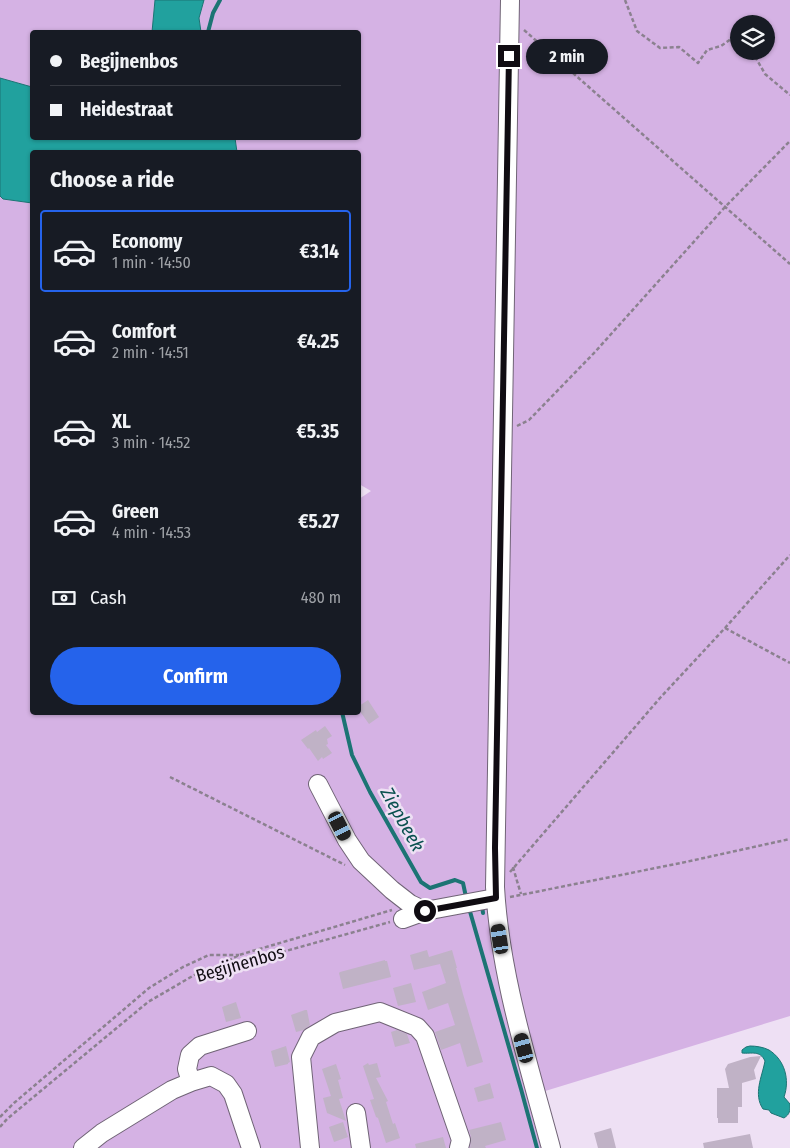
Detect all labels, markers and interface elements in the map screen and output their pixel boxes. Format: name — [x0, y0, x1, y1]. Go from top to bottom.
map controls — [730, 15, 775, 60]
button: layers — [730, 15, 775, 60]
callout: 2 min — [526, 38, 609, 74]
route end — [498, 45, 520, 67]
text: 2 min — [549, 47, 585, 66]
text: Begijnenbos — [80, 50, 178, 73]
text: Heidestraat — [80, 98, 173, 121]
text: Choose a ride — [50, 166, 174, 193]
icon: car — [52, 229, 97, 274]
text: Economy — [112, 230, 182, 253]
text: €3.14 — [300, 240, 339, 263]
text: 1 min · 14:50 — [112, 253, 191, 272]
icon: car — [52, 319, 97, 364]
text: Comfort — [112, 320, 176, 343]
text: €4.25 — [297, 330, 339, 353]
text: 2 min · 14:51 — [112, 343, 189, 362]
icon: car — [52, 409, 97, 454]
text: XL — [112, 410, 131, 433]
text: €5.35 — [297, 420, 339, 443]
text: 3 min · 14:52 — [112, 433, 190, 452]
icon: car — [52, 499, 97, 544]
text: Green — [112, 500, 159, 523]
text: €5.27 — [298, 510, 339, 533]
text: 4 min · 14:53 — [112, 523, 191, 542]
icon: cash — [50, 584, 78, 612]
text: Cash — [90, 586, 127, 609]
text: 480 m — [301, 588, 341, 607]
button: Confirm — [50, 647, 341, 705]
water label: Ziepbeek — [375, 782, 430, 855]
car — [326, 809, 353, 843]
route start — [414, 900, 436, 922]
car — [490, 923, 509, 955]
street label: Begijnenbos — [193, 941, 287, 987]
car — [512, 1032, 535, 1064]

